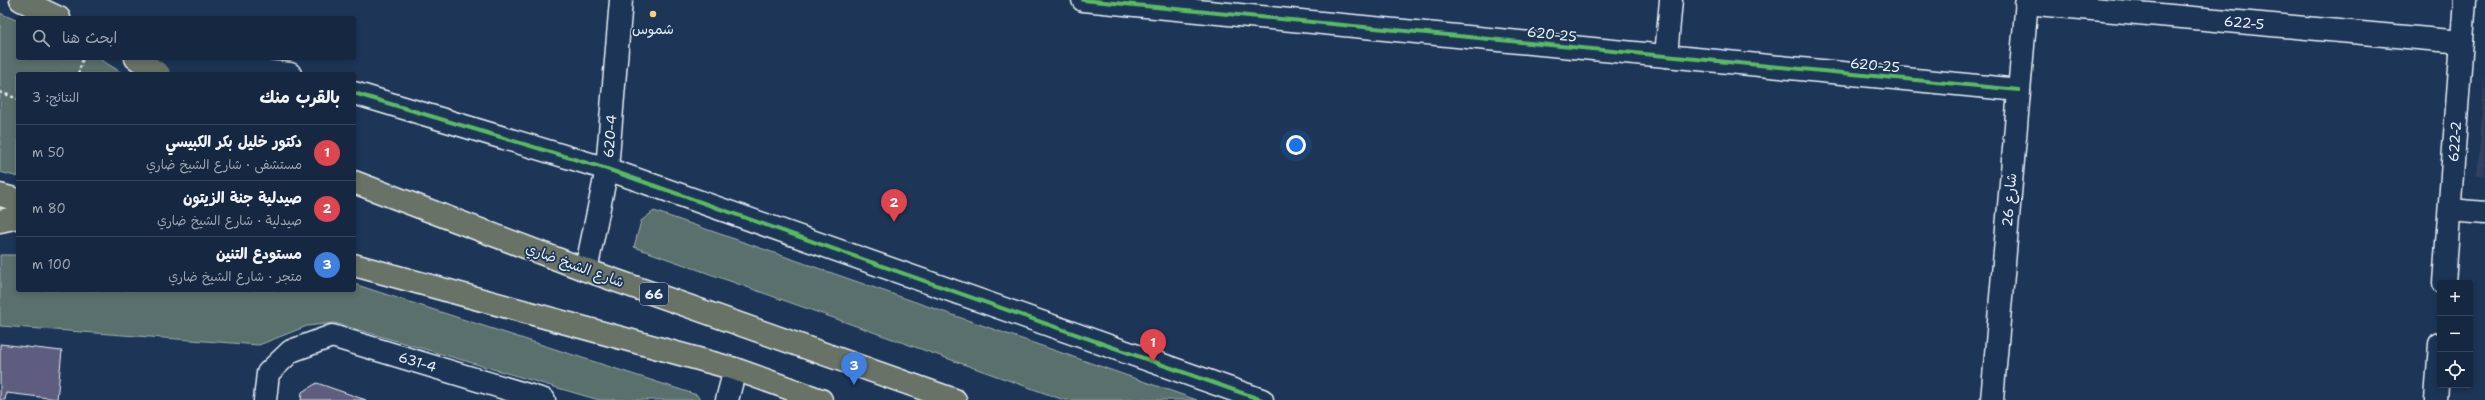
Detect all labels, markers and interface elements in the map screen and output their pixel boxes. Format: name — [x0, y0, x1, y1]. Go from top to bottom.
marker: شموس — [648, 9, 658, 19]
street label: 622-5 — [2223, 12, 2265, 33]
search box — [16, 16, 356, 60]
place label: شموس — [632, 20, 674, 38]
street label: 620-25 — [1526, 22, 1578, 46]
icon: search — [30, 27, 52, 49]
text: ابحث هنا — [62, 28, 117, 48]
street label: 620-25 — [1849, 54, 1901, 76]
text: بالقرب منك — [260, 86, 340, 108]
text: النتائج: 3 — [32, 89, 79, 106]
street label: 620-4 — [599, 114, 620, 159]
street label: 622-2 — [2444, 120, 2465, 162]
text: دكتور خليل بكر الكبيسي — [165, 132, 302, 152]
your location — [1286, 135, 1306, 155]
text: 50 m — [32, 144, 65, 161]
text: 1 — [324, 144, 330, 161]
text: مستشفى · شارع الشيخ ضاري — [146, 156, 302, 173]
street label: شارع 26 — [1998, 172, 2021, 228]
text: صيدلية جنة الزيتون — [183, 188, 302, 208]
pin: 2 — [881, 189, 907, 222]
text: 80 m — [32, 200, 66, 217]
text: 2 — [322, 200, 332, 217]
text: صيدلية · شارع الشيخ ضاري — [157, 212, 302, 229]
street label: شارع الشيخ ضاري — [523, 239, 627, 293]
text: مستودع التنين — [216, 244, 302, 264]
text: 100 m — [32, 256, 71, 273]
text: 3 — [322, 256, 332, 273]
text: متجر · شارع الشيخ ضاري — [168, 268, 302, 285]
map controls — [2437, 280, 2473, 388]
button: + — [2437, 280, 2473, 316]
road number: 66 — [640, 283, 668, 305]
button: − — [2437, 316, 2473, 352]
pin: 1 — [1140, 329, 1166, 362]
street label: 631-4 — [396, 348, 439, 376]
pin: 3 — [841, 352, 867, 385]
button: locate — [2437, 352, 2473, 388]

